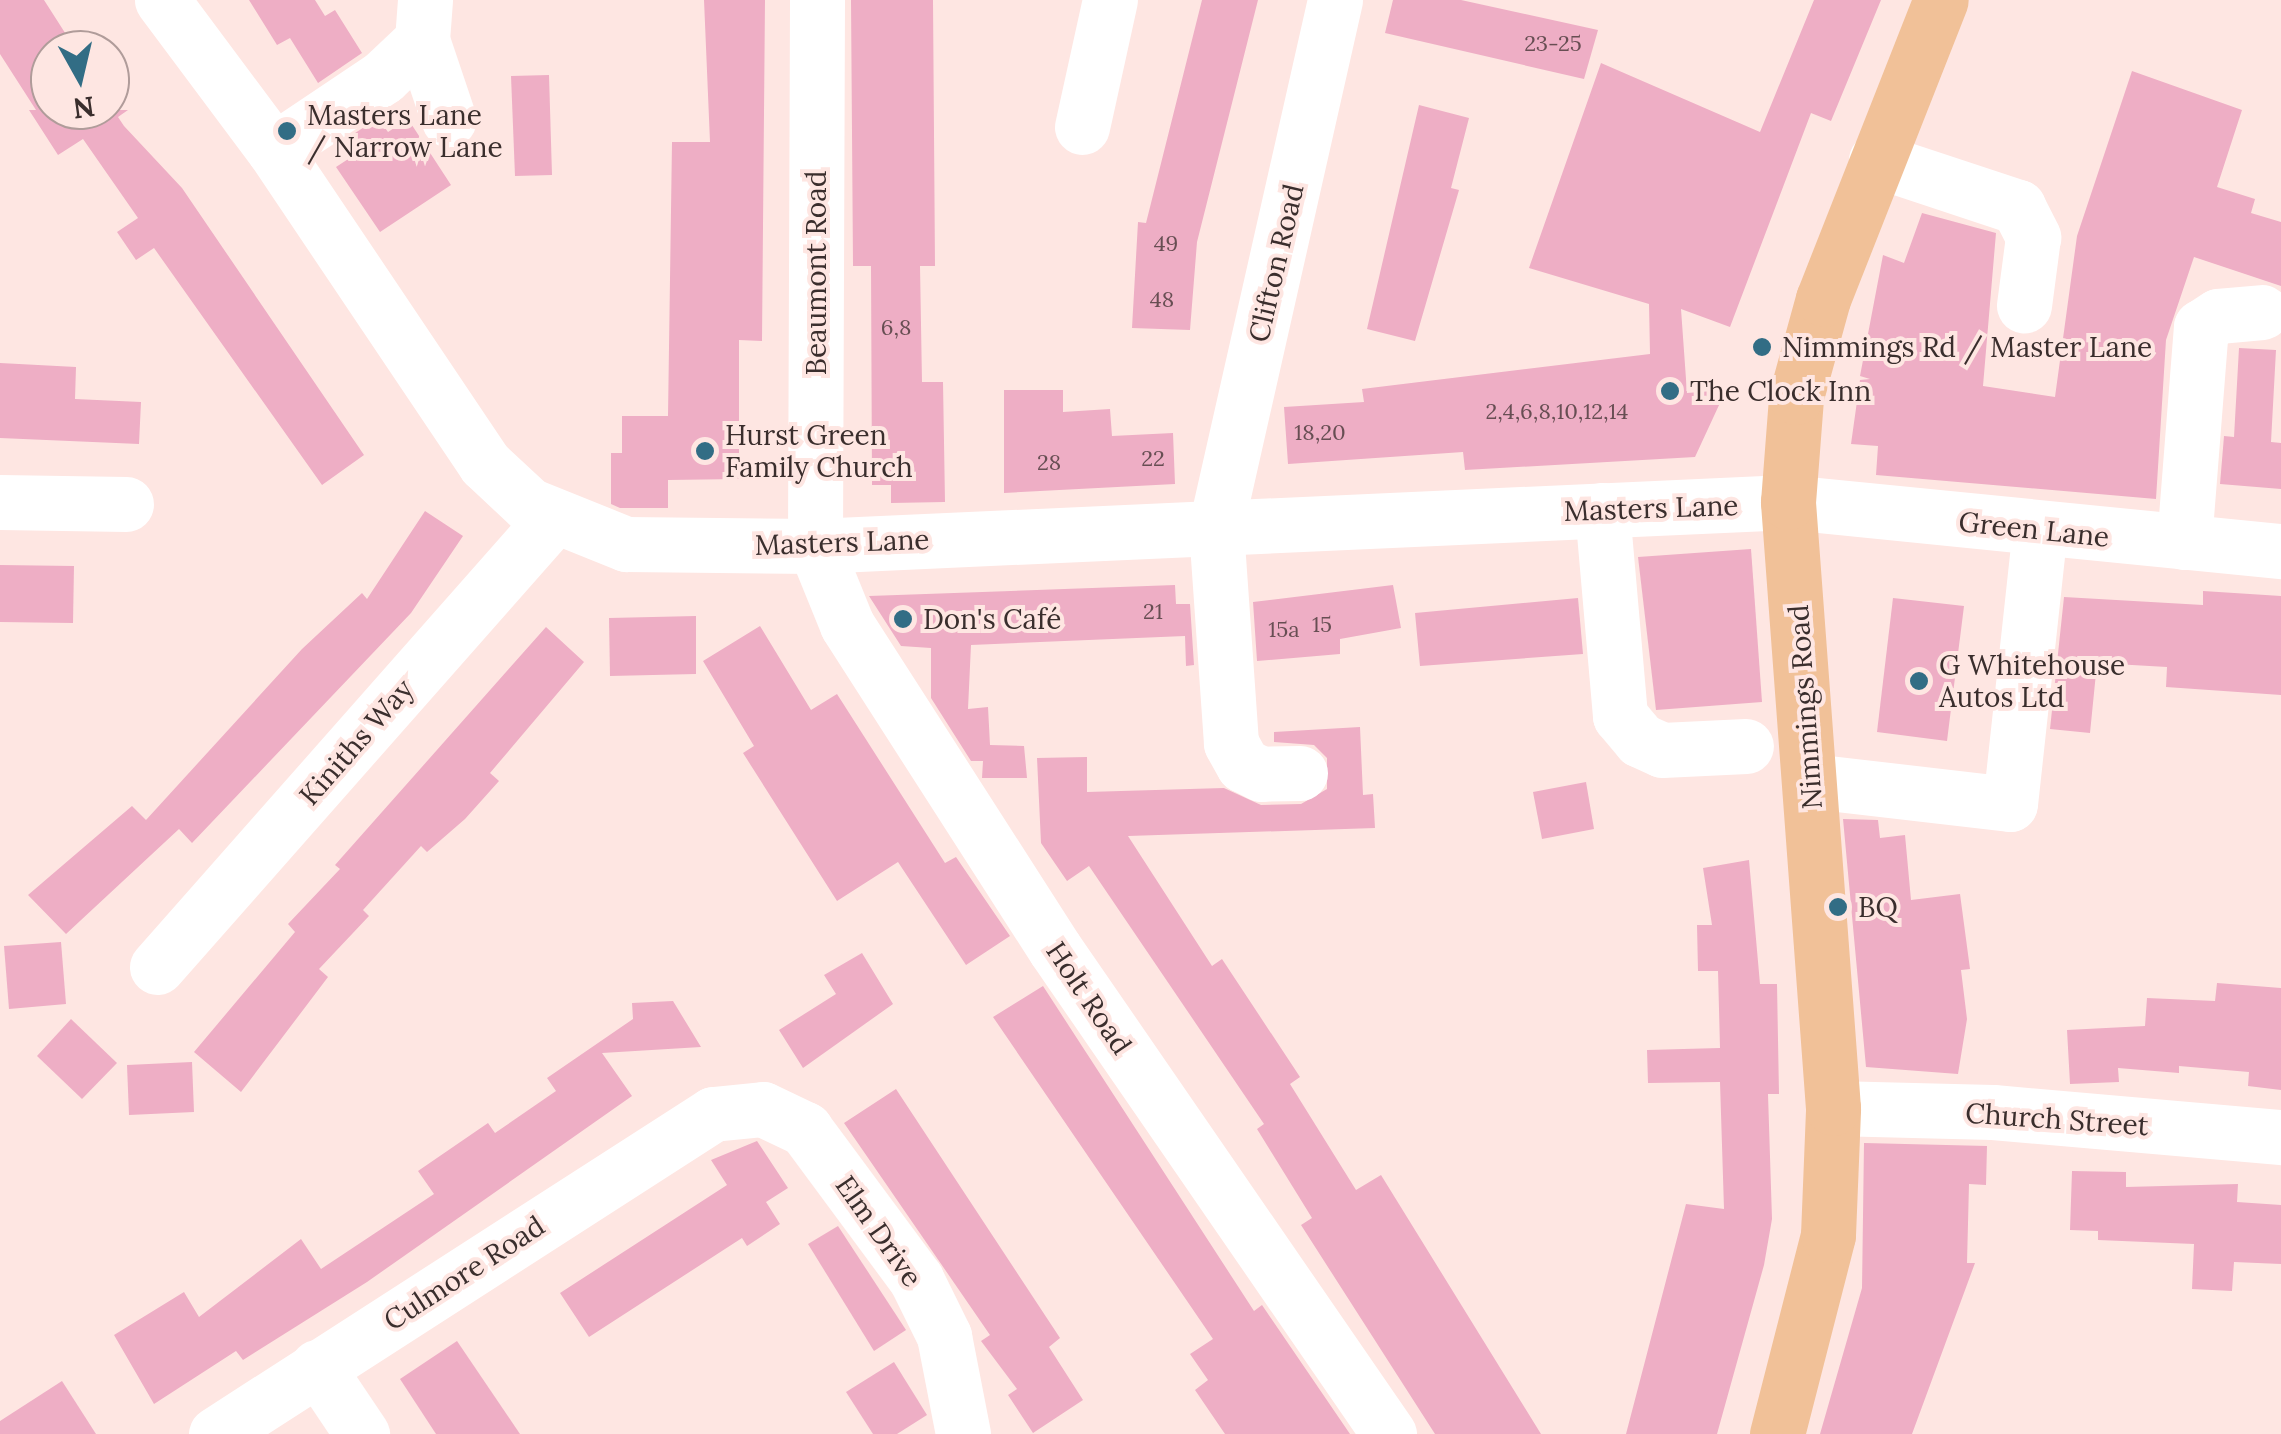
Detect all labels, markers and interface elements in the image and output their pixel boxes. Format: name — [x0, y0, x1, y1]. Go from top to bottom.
north arrow — [30, 30, 130, 130]
house number: 23-25 — [1524, 31, 1582, 57]
text: N — [71, 88, 97, 127]
place label: Masters Lane / Narrow Lane — [307, 98, 503, 164]
marker: Masters Lane / Narrow Lane — [276, 120, 298, 142]
street label: Beaumont Road — [799, 171, 833, 375]
street label: Clifton Road — [1241, 181, 1311, 345]
house number: 49 — [1154, 231, 1178, 257]
house number: 48 — [1150, 287, 1174, 313]
house number: 6,8 — [881, 315, 911, 341]
place label: Nimmings Rd / Master Lane — [1782, 330, 2152, 364]
marker: Nimmings Rd / Master Lane — [1751, 336, 1773, 358]
place label: The Clock Inn — [1690, 374, 1871, 408]
marker: The Clock Inn — [1659, 380, 1681, 402]
house number: 2,4,6,8,10,12,14 — [1485, 399, 1629, 425]
place label: Hurst Green Family Church — [725, 418, 913, 484]
house number: 18,20 — [1294, 420, 1346, 446]
marker: Hurst Green Family Church — [694, 440, 716, 462]
house number: 22 — [1141, 446, 1165, 472]
house number: 28 — [1037, 450, 1061, 476]
street label: Masters Lane — [1563, 488, 1739, 528]
street label: Green Lane — [1957, 504, 2111, 554]
street label: Masters Lane — [754, 522, 930, 562]
house number: 21 — [1143, 599, 1163, 625]
place label: Don's Café — [923, 602, 1062, 636]
street label: Nimmings Road — [1781, 604, 1829, 810]
marker: Don's Café — [892, 608, 914, 630]
house number: 15 — [1312, 612, 1332, 638]
house number: 15a — [1268, 617, 1300, 643]
place label: G Whitehouse Autos Ltd — [1939, 648, 2125, 714]
marker: G Whitehouse Autos Ltd — [1908, 670, 1930, 692]
street label: Kiniths Way — [292, 672, 420, 812]
place label: BQ — [1858, 890, 1898, 924]
marker: BQ — [1827, 896, 1849, 918]
street label: Holt Road — [1039, 935, 1139, 1061]
street label: Church Street — [1964, 1096, 2150, 1142]
street label: Elm Drive — [829, 1169, 929, 1293]
street label: Culmore Road — [377, 1209, 551, 1337]

